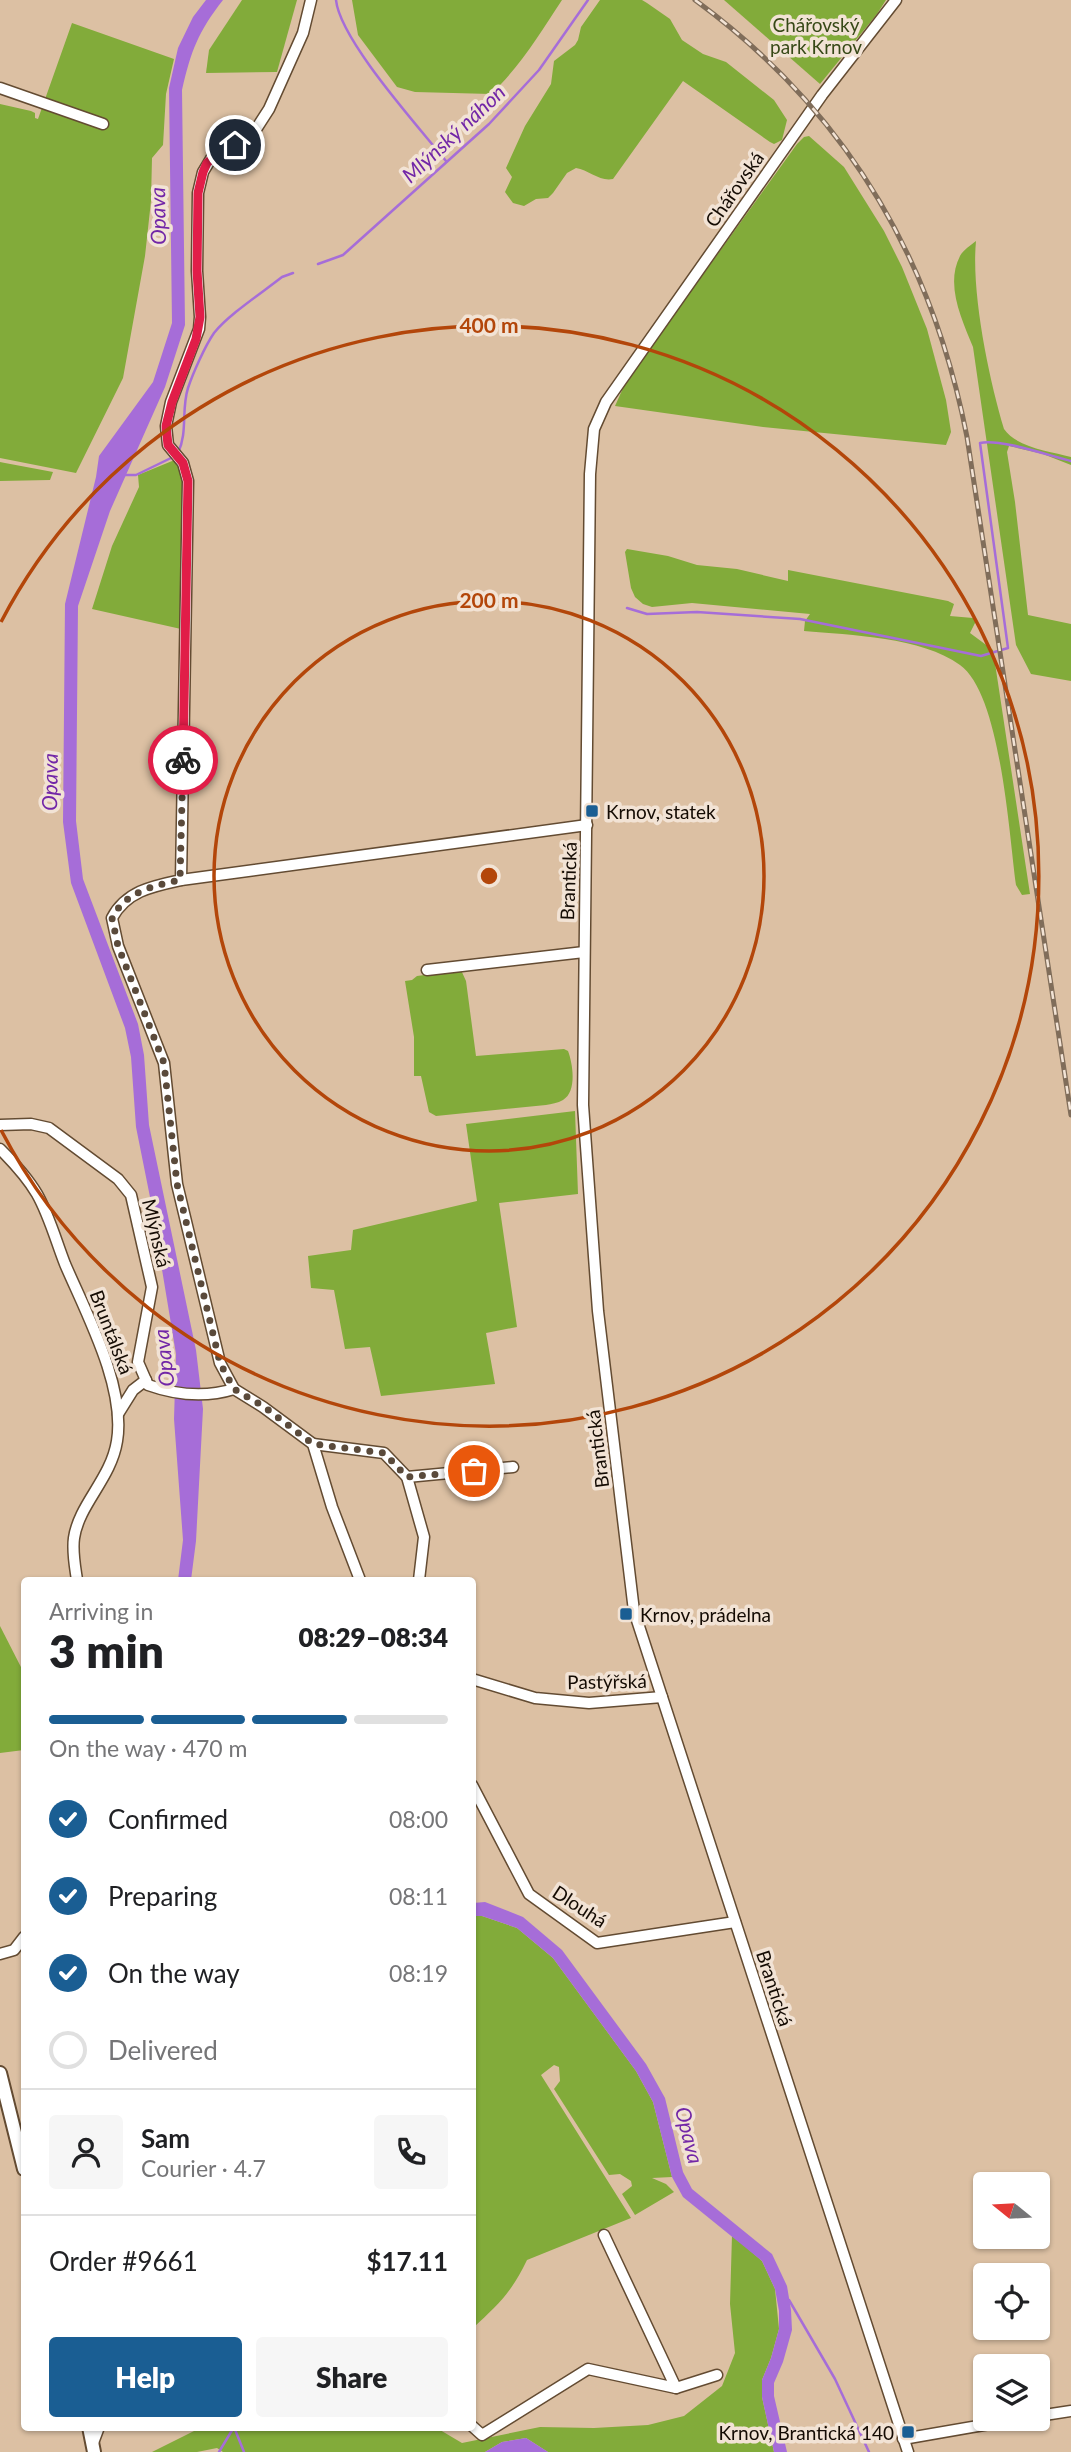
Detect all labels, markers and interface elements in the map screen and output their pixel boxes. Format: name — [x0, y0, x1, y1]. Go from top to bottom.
park label: Chářovský park Krnov — [770, 13, 862, 58]
water label: Mlýnský náhon — [396, 79, 510, 187]
pin — [205, 115, 265, 175]
icon: home — [216, 126, 254, 164]
street label: Chářovská — [700, 147, 768, 231]
water label: Opava — [144, 187, 170, 245]
text: 400 m — [459, 312, 519, 337]
text: 200 m — [459, 587, 519, 612]
courier — [148, 725, 218, 795]
icon: bike — [164, 741, 202, 779]
water label: Opava — [36, 753, 62, 811]
place label: Krnov, statek — [606, 800, 716, 823]
marker: Krnov, statek — [584, 803, 600, 819]
street label: Brantická — [555, 841, 581, 921]
centre of rings — [477, 864, 501, 888]
street label: Mlýnská — [138, 1196, 176, 1270]
street label: Bruntálská — [85, 1287, 139, 1377]
water label: Opava — [148, 1328, 178, 1388]
street label: Brantická — [581, 1409, 613, 1489]
pin — [444, 1441, 504, 1501]
icon: bag — [455, 1452, 493, 1490]
text: Arriving in — [49, 1597, 153, 1625]
place label: Krnov, prádelna — [640, 1603, 771, 1626]
marker: Krnov, prádelna — [618, 1606, 634, 1622]
text: 08:29–08:34 — [298, 1621, 448, 1653]
text: 3 min — [49, 1623, 164, 1678]
street label: Pastýřská — [567, 1669, 647, 1693]
text: On the way · 470 m — [49, 1734, 248, 1762]
icon: check — [49, 1800, 87, 1838]
text: Confirmed — [108, 1803, 228, 1835]
text: 08:00 — [389, 1805, 448, 1833]
icon: check — [49, 1877, 87, 1915]
text: Preparing — [108, 1880, 217, 1912]
street label: Dlouhá — [549, 1880, 611, 1932]
text: 08:11 — [389, 1882, 448, 1910]
street label: Brantická — [752, 1947, 798, 2029]
icon: check — [49, 1954, 87, 1992]
text: On the way — [108, 1957, 240, 1989]
text: 08:19 — [389, 1959, 448, 1987]
text: Delivered — [108, 2034, 218, 2066]
water label: Opava — [671, 2104, 709, 2166]
button: person — [49, 2115, 123, 2189]
button: phone — [374, 2115, 448, 2189]
text: Sam — [141, 2122, 190, 2154]
text: Courier · 4.7 — [141, 2154, 266, 2182]
north arrow — [973, 2172, 1050, 2249]
map controls — [973, 2172, 1050, 2431]
text: Order #9661 — [49, 2245, 198, 2277]
text: $17.11 — [366, 2245, 448, 2277]
button: locate — [973, 2263, 1050, 2340]
button: Help — [49, 2337, 242, 2417]
button: Share — [256, 2337, 448, 2417]
button: layers — [973, 2354, 1050, 2431]
place label: Krnov, Brantická 140 — [719, 2421, 894, 2444]
marker: Krnov, Brantická 140 — [900, 2424, 916, 2440]

